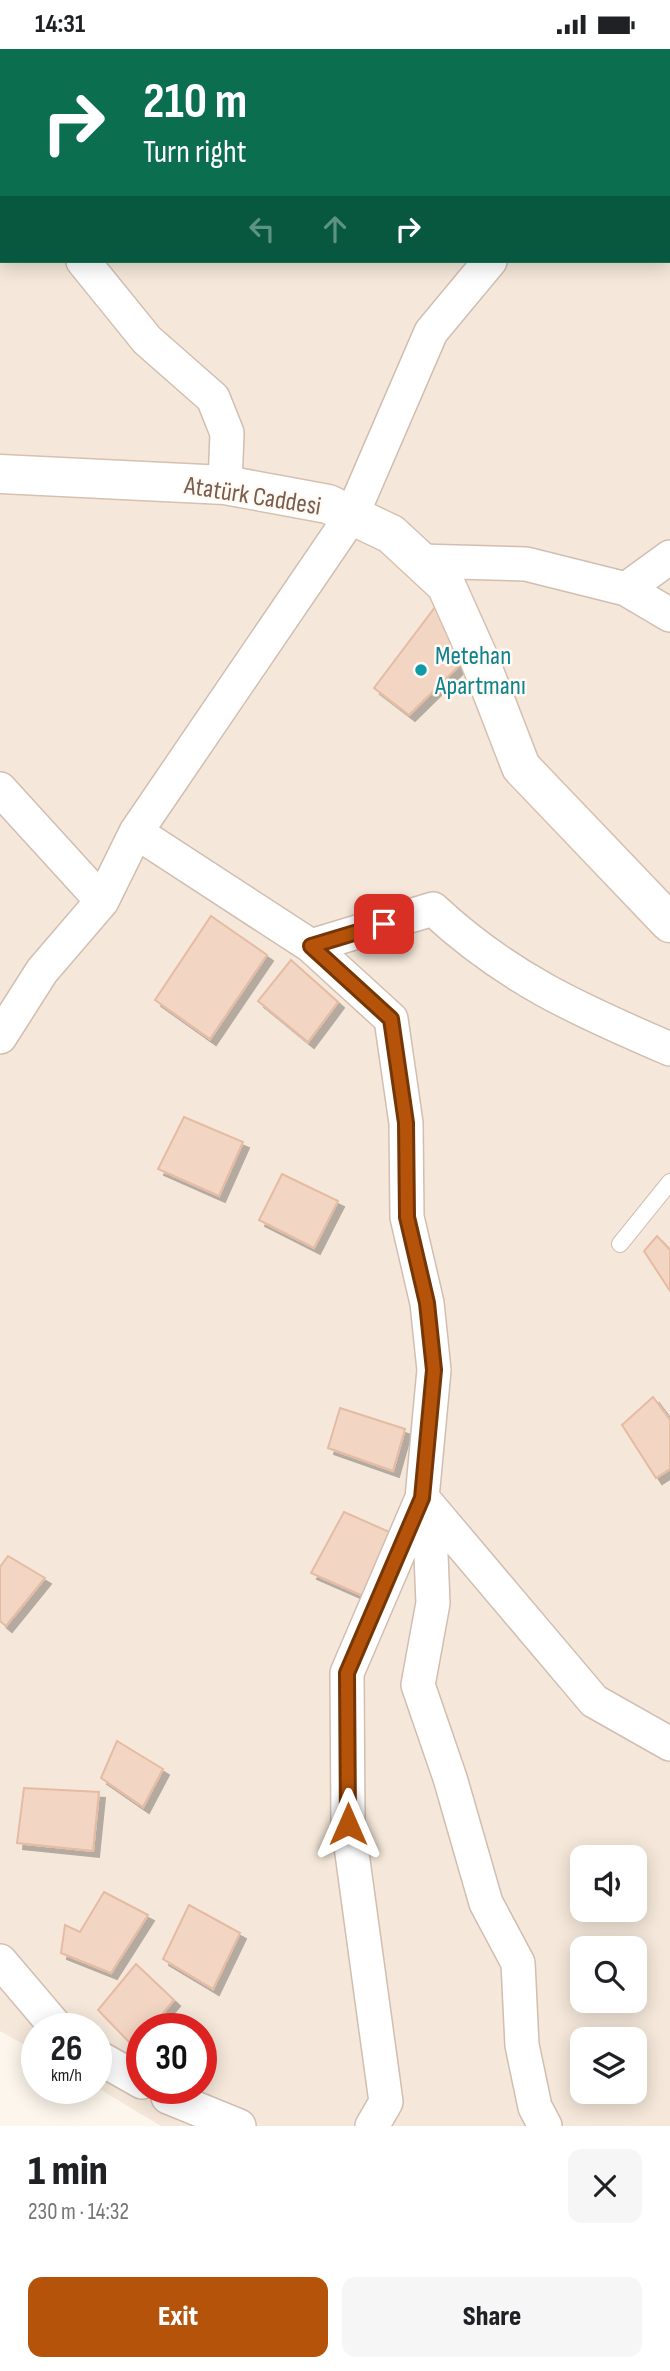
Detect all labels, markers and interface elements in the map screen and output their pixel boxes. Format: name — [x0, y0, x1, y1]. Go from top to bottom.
text: 14:31 — [35, 9, 85, 40]
text: 210 m — [143, 73, 247, 132]
icon: right — [28, 77, 119, 168]
text: Turn right — [143, 133, 247, 172]
icon: left — [243, 210, 281, 248]
icon: ahead — [316, 210, 354, 248]
icon: right — [389, 210, 427, 248]
street label: Atatürk Caddesi — [181, 470, 323, 523]
place label: Metehan Apartmanı — [434, 641, 526, 702]
marker: Metehan Apartmanı — [413, 662, 429, 678]
pin — [354, 894, 414, 954]
icon: arrive — [365, 905, 403, 943]
position arrow — [311, 1787, 385, 1861]
map controls — [570, 1845, 647, 2104]
button: sound — [570, 1845, 647, 1922]
button: search — [570, 1936, 647, 2013]
speed limit sign: 30 — [126, 2013, 217, 2104]
button: layers — [570, 2027, 647, 2104]
text: 26 — [51, 2028, 82, 2071]
text: km/h — [51, 2065, 82, 2086]
text: 1 min — [28, 2146, 108, 2197]
button: close — [568, 2149, 642, 2223]
text: 230 m · 14:32 — [28, 2198, 129, 2226]
button: Exit — [28, 2277, 328, 2357]
button: Share — [342, 2277, 642, 2357]

